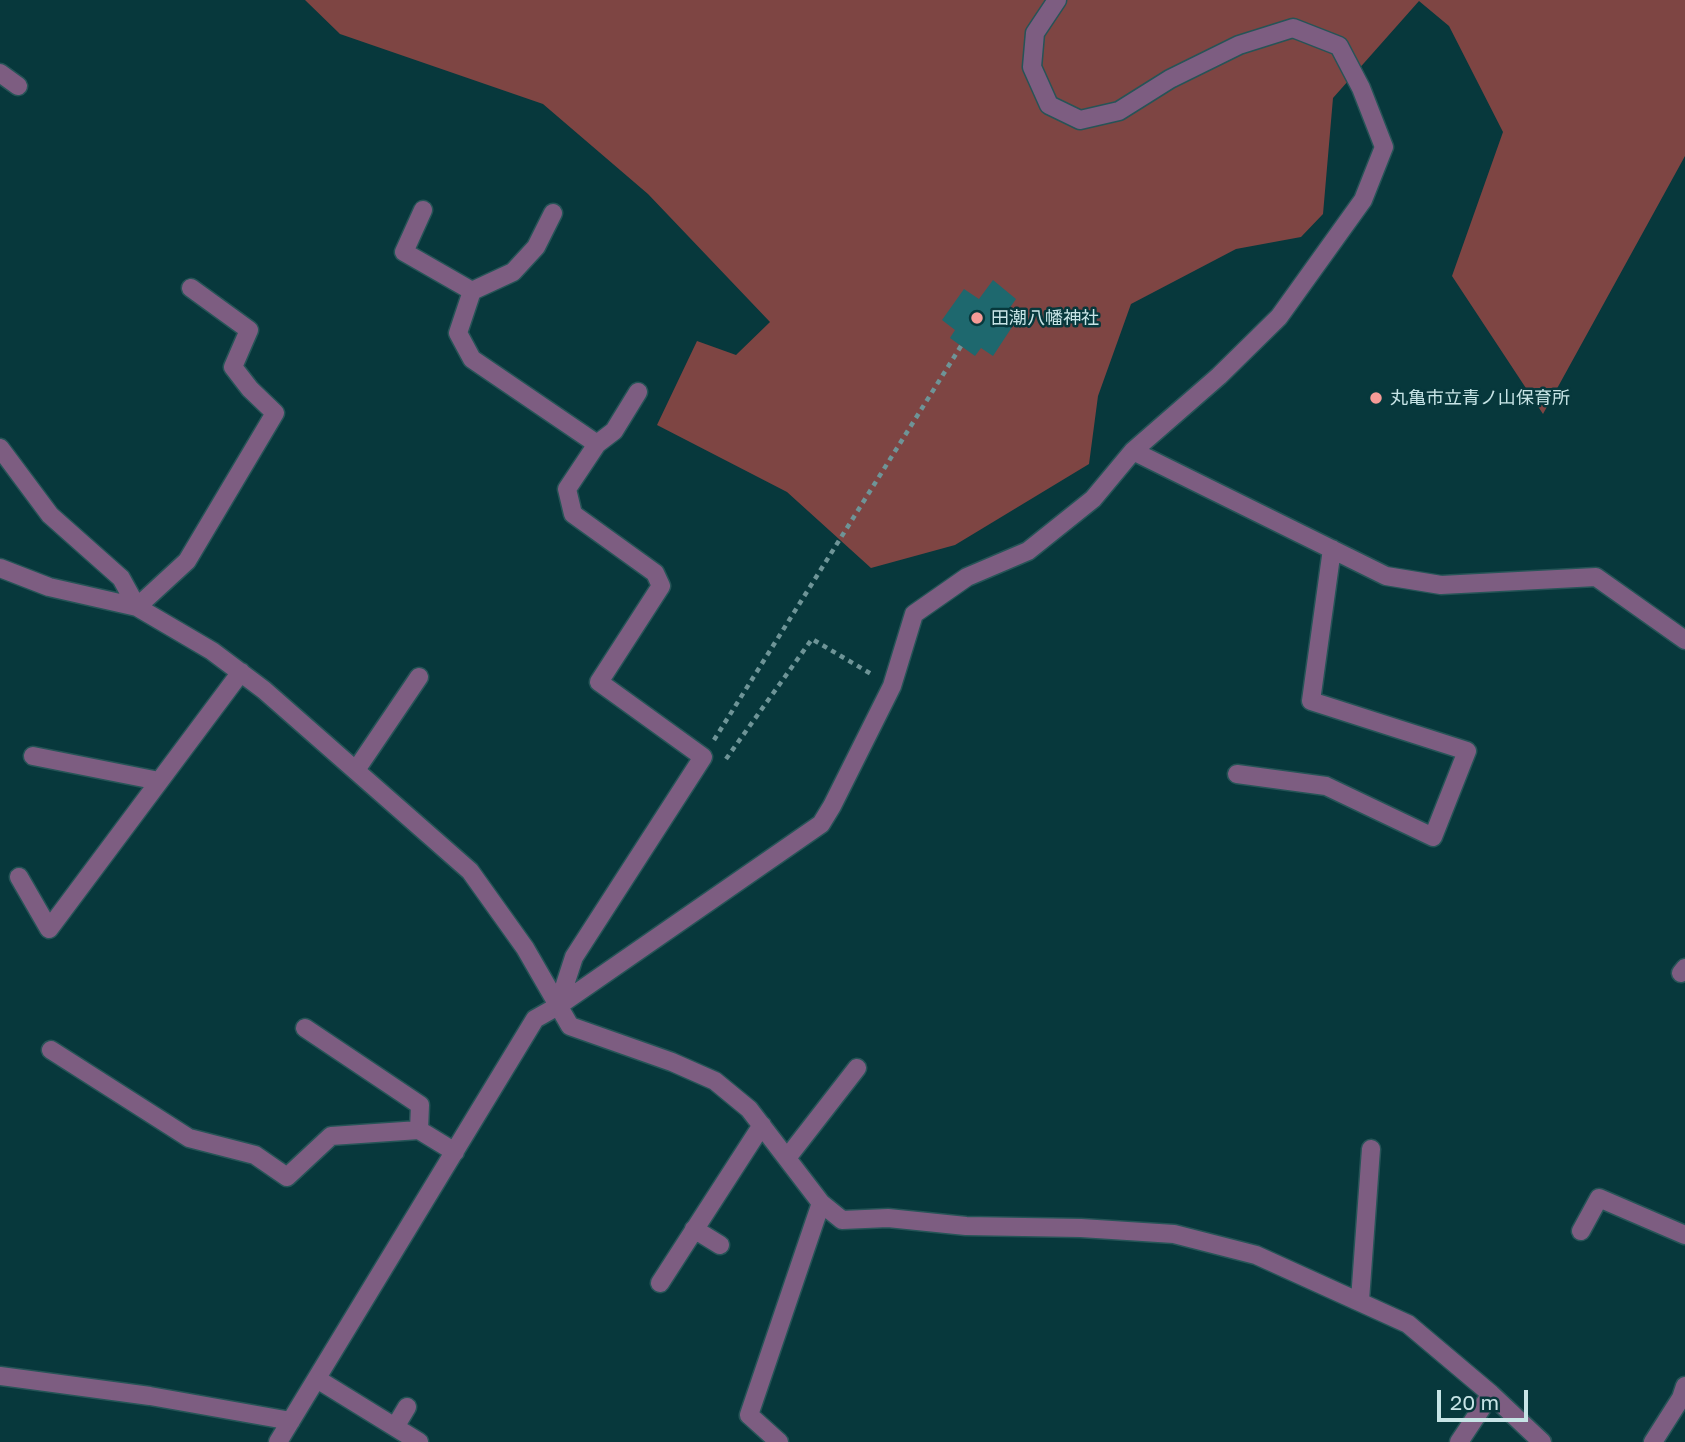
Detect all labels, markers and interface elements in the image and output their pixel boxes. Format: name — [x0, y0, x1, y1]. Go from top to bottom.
place label: 田潮八幡神社 — [991, 307, 1099, 329]
marker: 田潮八幡神社 — [969, 310, 985, 326]
place label: 丸亀市立青ノ山保育所 — [1390, 387, 1570, 409]
marker: 丸亀市立青ノ山保育所 — [1368, 390, 1384, 406]
scale bar — [1440, 1376, 1531, 1420]
text: 20 m — [1450, 1389, 1499, 1415]

